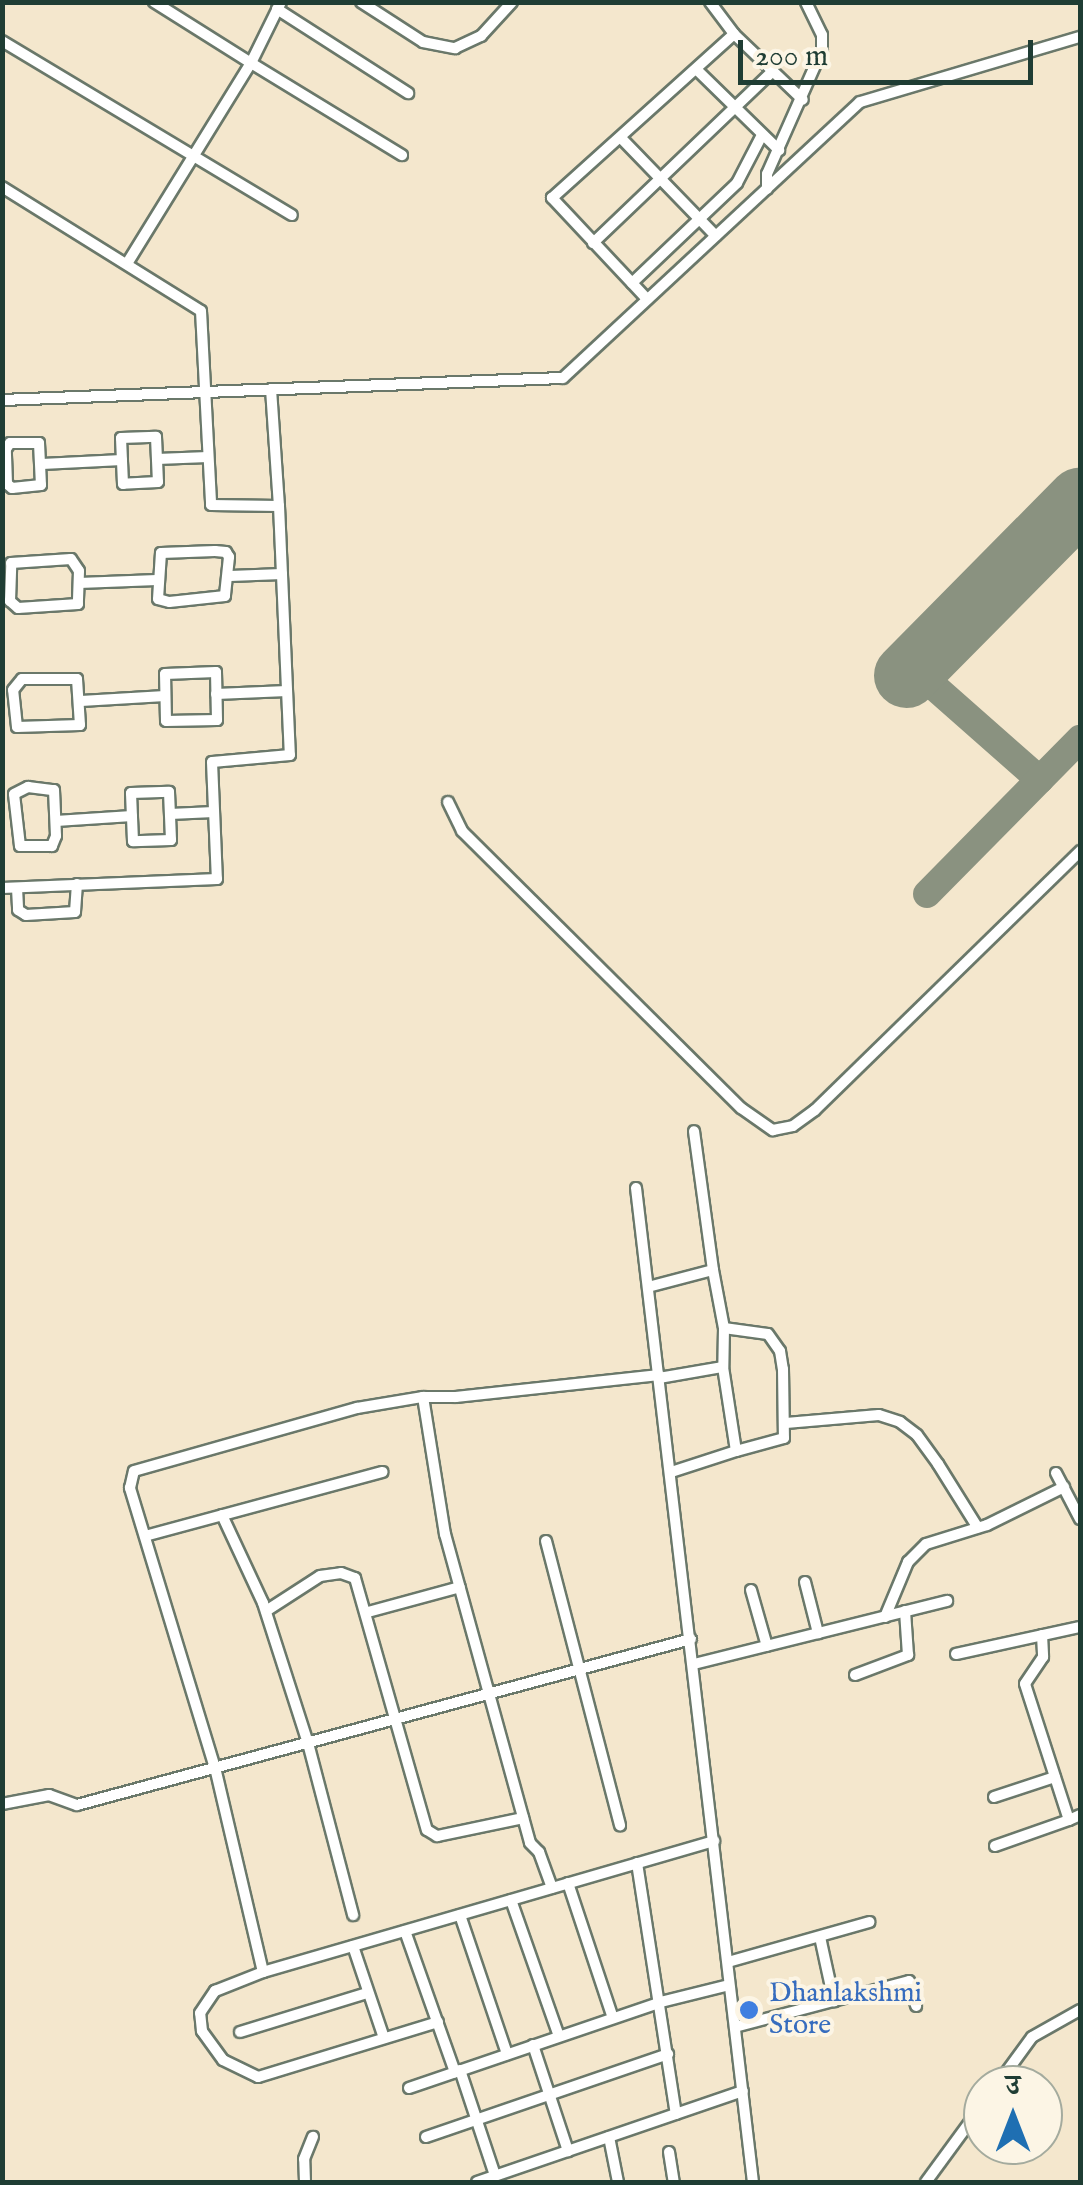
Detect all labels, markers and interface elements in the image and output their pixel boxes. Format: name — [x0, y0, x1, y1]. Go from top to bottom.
scale bar — [743, 20, 1038, 82]
text: 200 m — [755, 38, 828, 76]
place label: Dhanlakshmi Store — [769, 1977, 922, 2043]
marker: Dhanlakshmi Store — [738, 1999, 760, 2021]
north arrow — [963, 2065, 1063, 2165]
text: उ — [1006, 2069, 1020, 2104]

